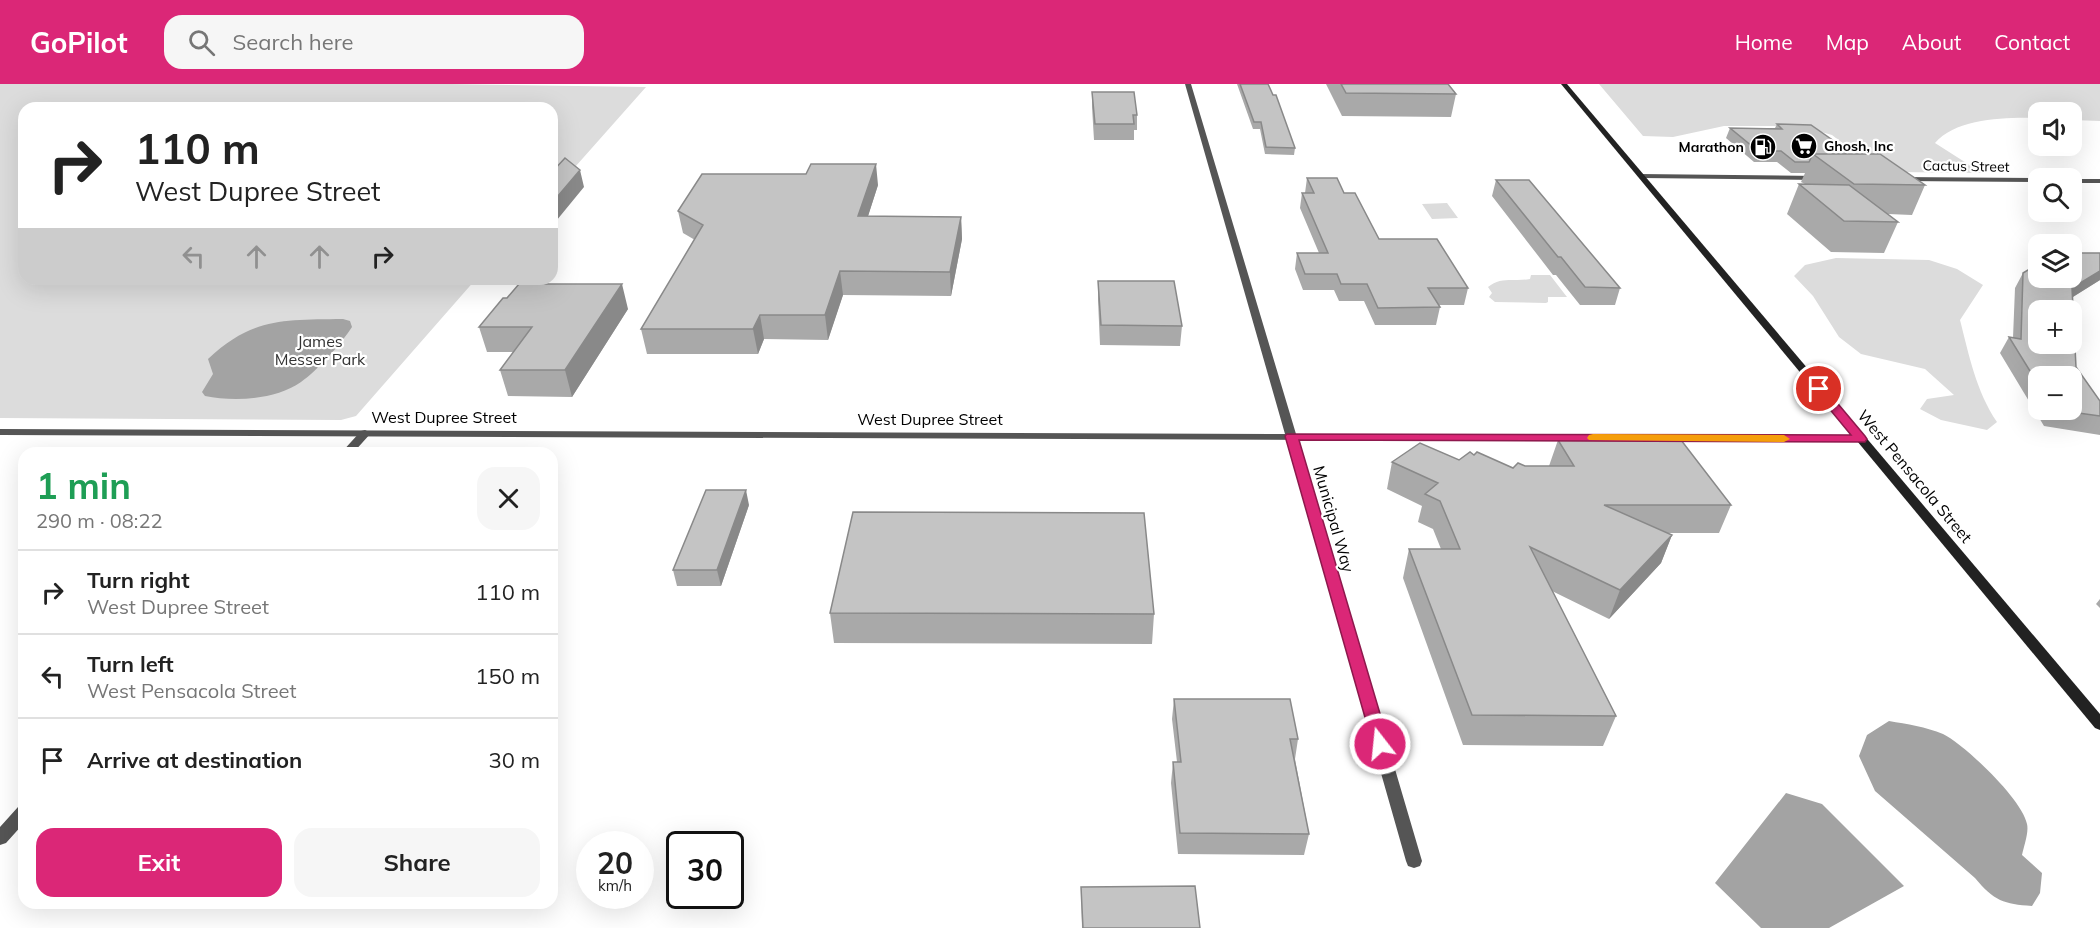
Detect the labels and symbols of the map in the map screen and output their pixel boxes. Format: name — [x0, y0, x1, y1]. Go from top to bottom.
supermarket icon: Ghosh, Inc — [1789, 131, 1819, 161]
fuel station icon: Marathon — [1748, 132, 1778, 162]
place label: Ghosh, Inc — [1824, 137, 1893, 155]
place label: Marathon — [1679, 138, 1744, 156]
street label: Cactus Street — [1922, 156, 2010, 176]
park label: James Messer Park — [275, 331, 366, 369]
pin — [1793, 363, 1844, 414]
street label: West Pensacola Street — [1853, 405, 1977, 547]
street label: West Dupree Street — [371, 407, 517, 427]
street label: West Dupree Street — [857, 409, 1003, 429]
street label: Municipal Way — [1309, 463, 1359, 575]
position arrow — [1348, 712, 1412, 776]
speed limit sign: 30 — [666, 831, 744, 909]

